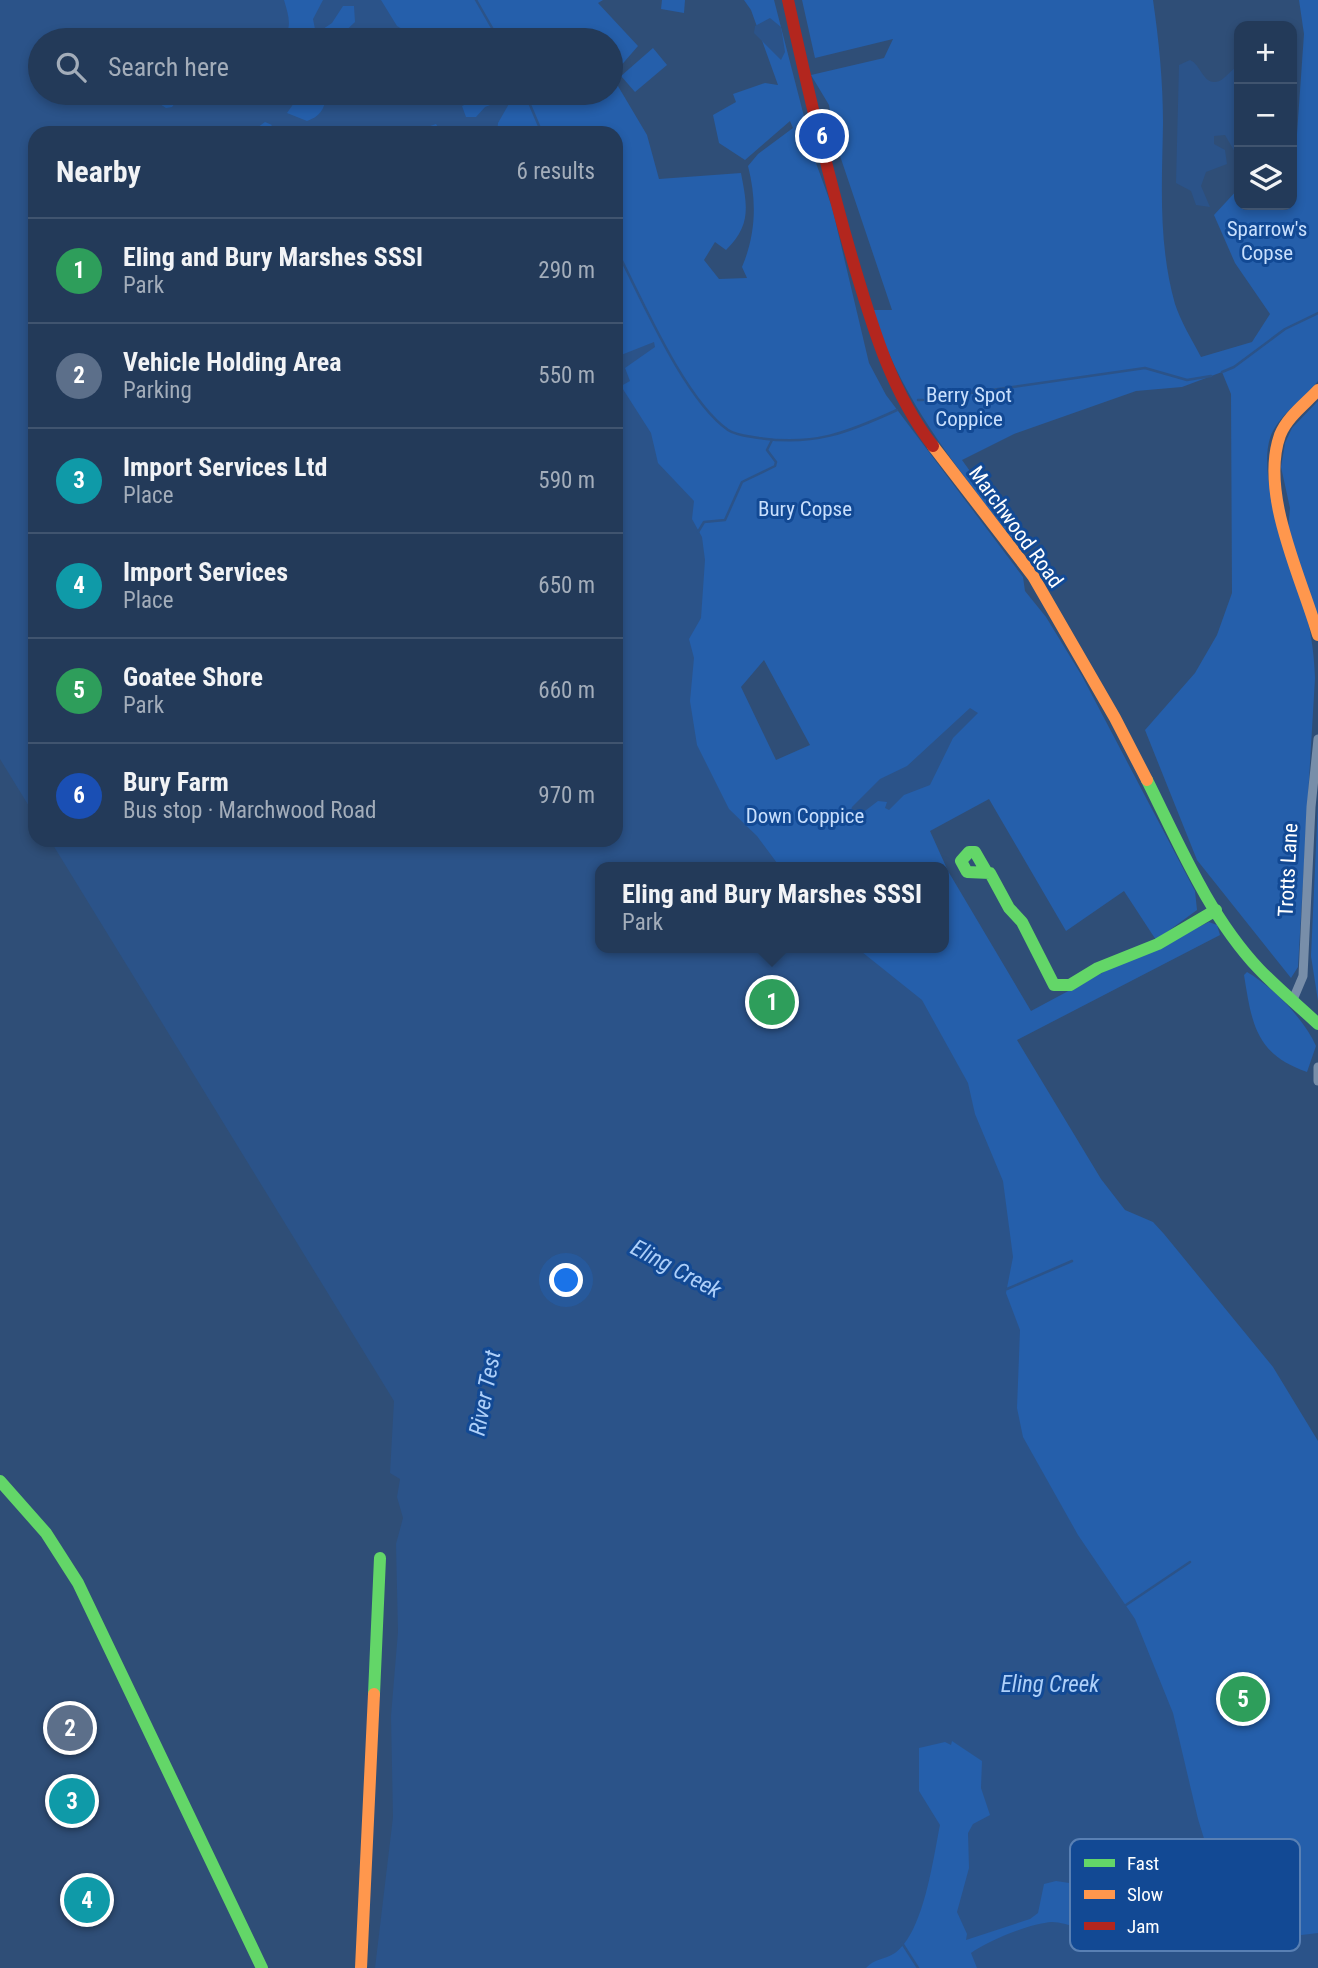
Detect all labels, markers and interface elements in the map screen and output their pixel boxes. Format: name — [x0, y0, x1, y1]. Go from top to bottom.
map controls — [1234, 21, 1297, 210]
button: + — [1234, 21, 1297, 84]
search box — [28, 28, 623, 105]
icon: search — [52, 48, 90, 86]
text: Search here — [108, 52, 229, 82]
button: − — [1234, 84, 1297, 147]
pin: 6 — [799, 110, 845, 162]
button: layers — [1234, 147, 1297, 210]
text: Nearby — [56, 154, 141, 189]
text: 6 results — [517, 158, 595, 185]
park label: Sparrow's Copse — [1227, 217, 1307, 265]
text: Eling and Bury Marshes SSSI — [123, 242, 423, 272]
text: 1 — [73, 257, 85, 284]
text: 290 m — [538, 257, 595, 284]
text: Park — [123, 272, 164, 299]
text: Vehicle Holding Area — [123, 347, 342, 377]
text: 2 — [73, 362, 85, 389]
text: 550 m — [538, 362, 595, 389]
text: Parking — [123, 377, 192, 404]
park label: Berry Spot Coppice — [926, 383, 1012, 431]
text: Import Services Ltd — [123, 452, 327, 482]
street label: Marchwood Road — [964, 462, 1068, 592]
text: 3 — [73, 467, 85, 494]
text: 590 m — [538, 467, 595, 494]
text: Place — [123, 482, 173, 509]
park label: Bury Copse — [758, 497, 852, 521]
text: Import Services — [123, 557, 288, 587]
text: 4 — [73, 572, 85, 599]
text: 650 m — [538, 572, 595, 599]
text: Place — [123, 587, 173, 614]
text: Goatee Shore — [123, 662, 263, 692]
text: 5 — [73, 677, 85, 704]
text: 660 m — [538, 677, 595, 704]
text: Park — [123, 692, 164, 719]
text: Bury Farm — [123, 767, 229, 797]
text: 6 — [73, 782, 85, 809]
text: 970 m — [538, 782, 595, 809]
text: Bus stop · Marchwood Road — [123, 797, 376, 824]
park label: Down Coppice — [746, 804, 864, 828]
street label: Trotts Lane — [1274, 822, 1302, 917]
popup — [595, 862, 949, 953]
text: Eling and Bury Marshes SSSI — [622, 879, 922, 909]
text: Park — [622, 909, 663, 936]
pin: 1 — [749, 976, 795, 1028]
water label: Eling Creek — [626, 1234, 727, 1304]
your location — [549, 1263, 583, 1297]
water label: River Test — [464, 1348, 507, 1438]
water label: Eling Creek — [1001, 1671, 1100, 1698]
pin: 5 — [1220, 1673, 1266, 1725]
pin: 2 — [47, 1702, 93, 1754]
pin: 3 — [49, 1775, 95, 1827]
legend — [1070, 1839, 1300, 1951]
text: Fast — [1127, 1852, 1159, 1875]
pin: 4 — [64, 1874, 110, 1926]
text: Slow — [1127, 1883, 1163, 1906]
text: Jam — [1127, 1915, 1160, 1938]

